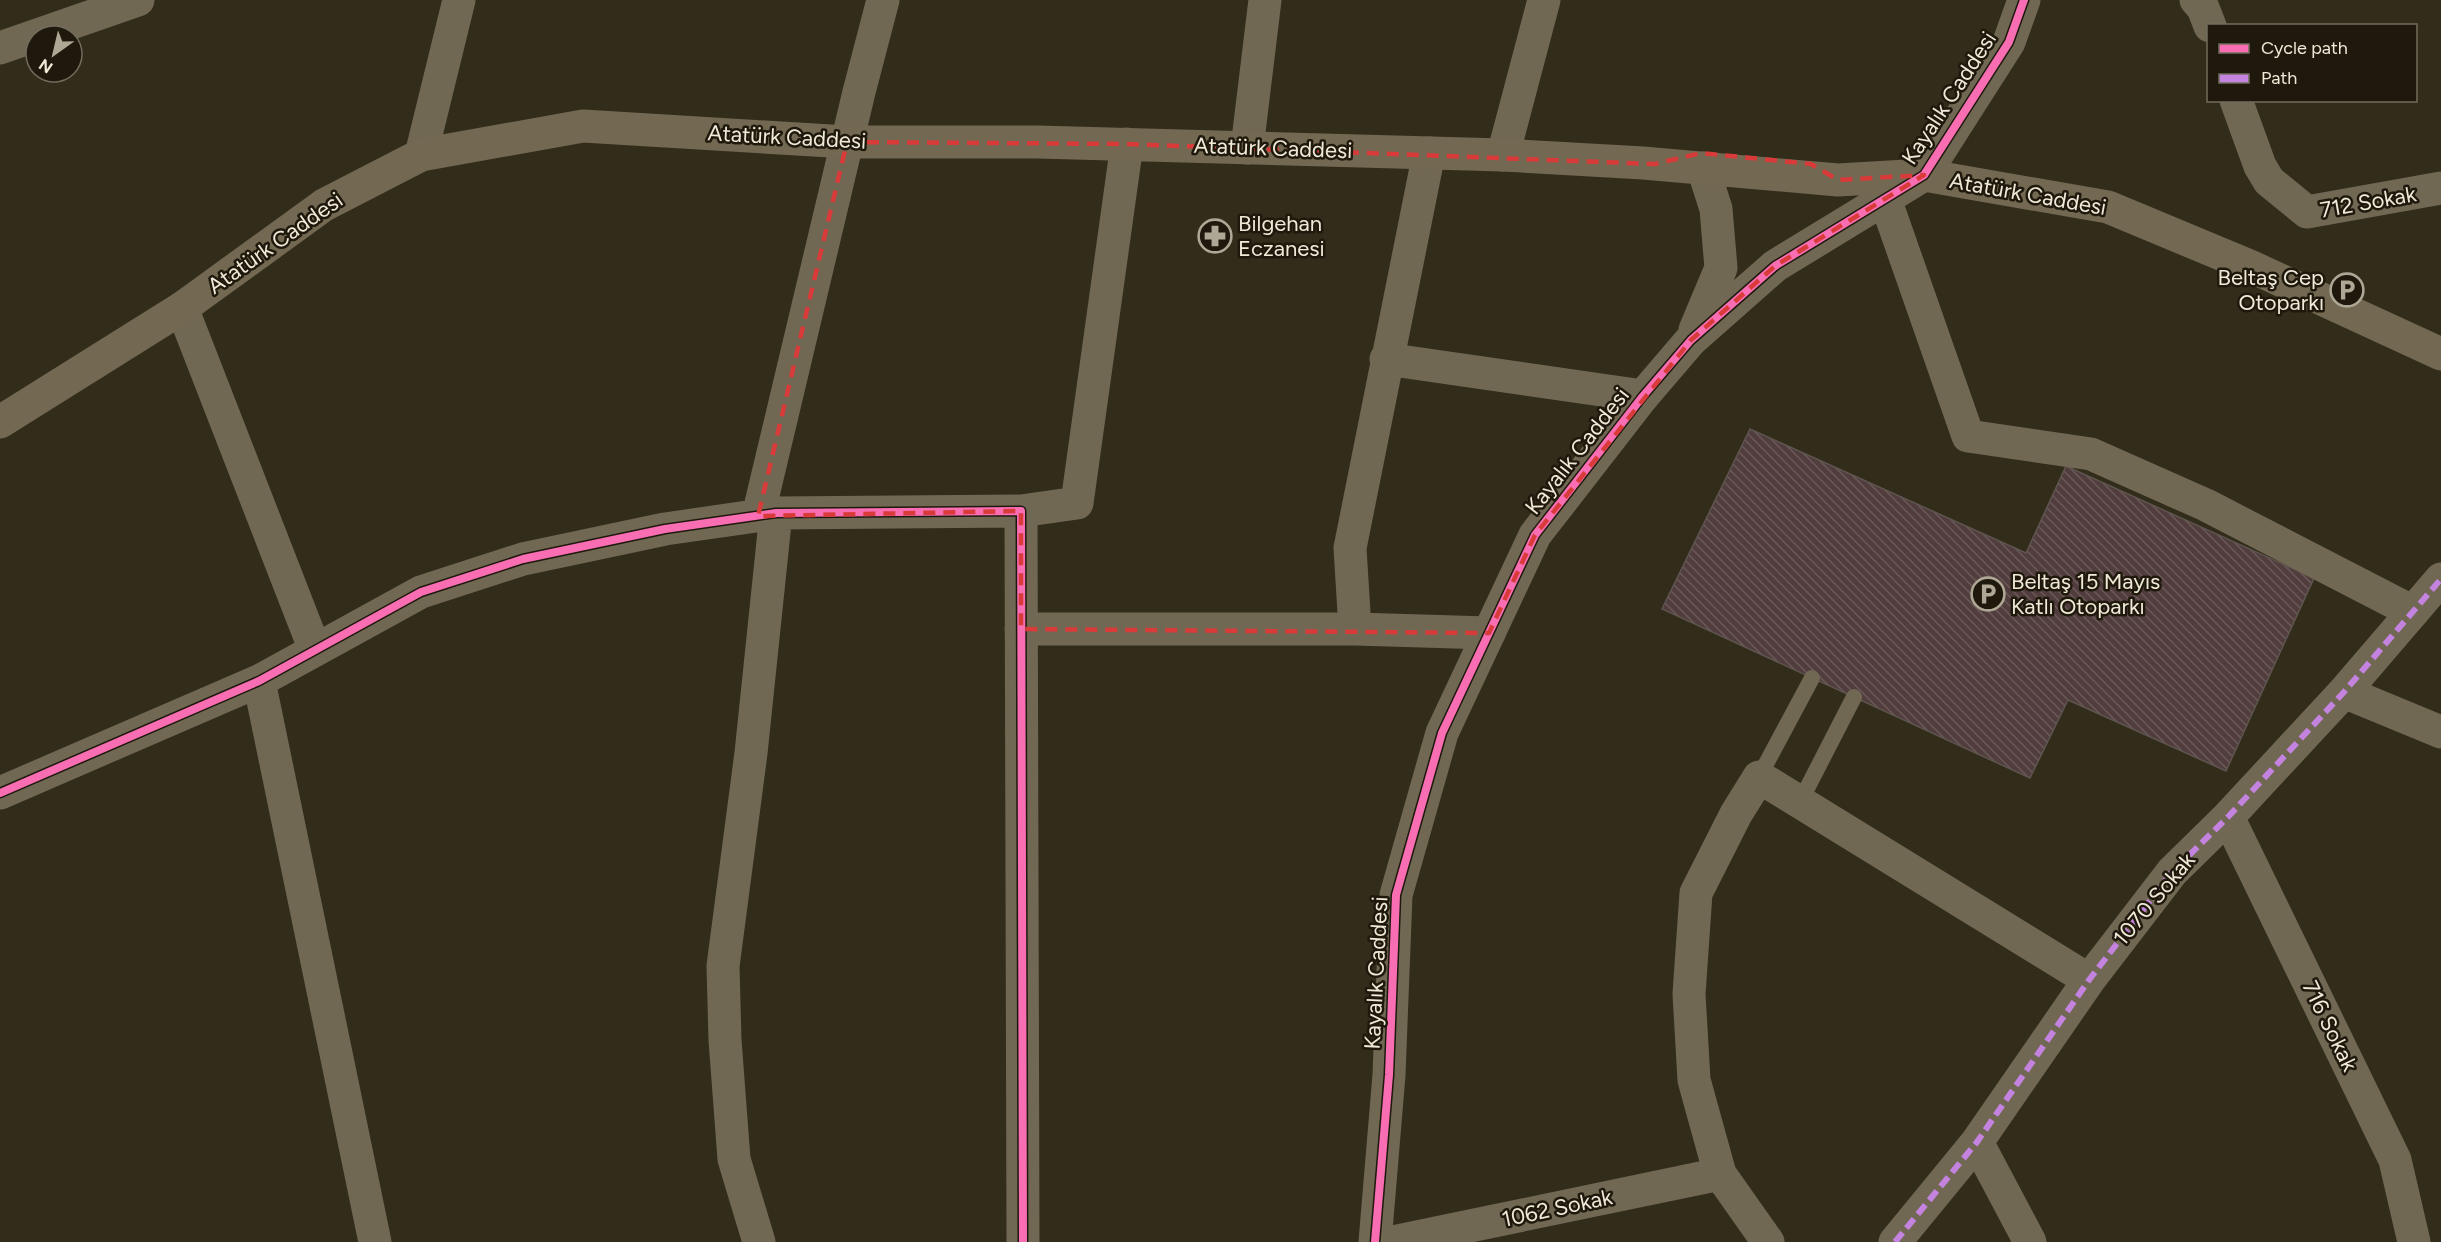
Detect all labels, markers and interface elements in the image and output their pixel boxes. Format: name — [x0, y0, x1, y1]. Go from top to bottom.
north arrow — [24, 24, 84, 84]
legend — [2207, 24, 2417, 102]
street label: Kayalık Caddesi — [1896, 26, 2002, 170]
text: Cycle path — [2261, 37, 2348, 59]
text: N — [35, 55, 56, 77]
text: Path — [2261, 67, 2297, 89]
street label: Atatürk Caddesi — [707, 119, 867, 155]
street label: Atatürk Caddesi — [1193, 132, 1353, 164]
street label: Atatürk Caddesi — [1947, 167, 2109, 221]
street label: 712 Sokak — [2318, 180, 2419, 224]
street label: Atatürk Caddesi — [202, 186, 348, 300]
place label: Bilgehan Eczanesi — [1238, 210, 1325, 262]
pharmacy icon: Bilgehan Eczanesi — [1197, 218, 1233, 254]
place label: Beltaş Cep Otoparkı — [2218, 264, 2324, 316]
parking icon: Beltaş Cep Otoparkı — [2329, 272, 2365, 308]
street label: Kayalık Caddesi — [1519, 382, 1635, 520]
place label: Beltaş 15 Mayıs Katlı Otoparkı — [2011, 568, 2160, 620]
parking icon: Beltaş 15 Mayıs Katlı Otoparkı — [1970, 576, 2006, 612]
street label: 1070 Sokak — [2107, 847, 2201, 951]
street label: Kayalık Caddesi — [1359, 896, 1393, 1050]
street label: 716 Sokak — [2297, 976, 2364, 1076]
street label: 1062 Sokak — [1499, 1183, 1615, 1233]

